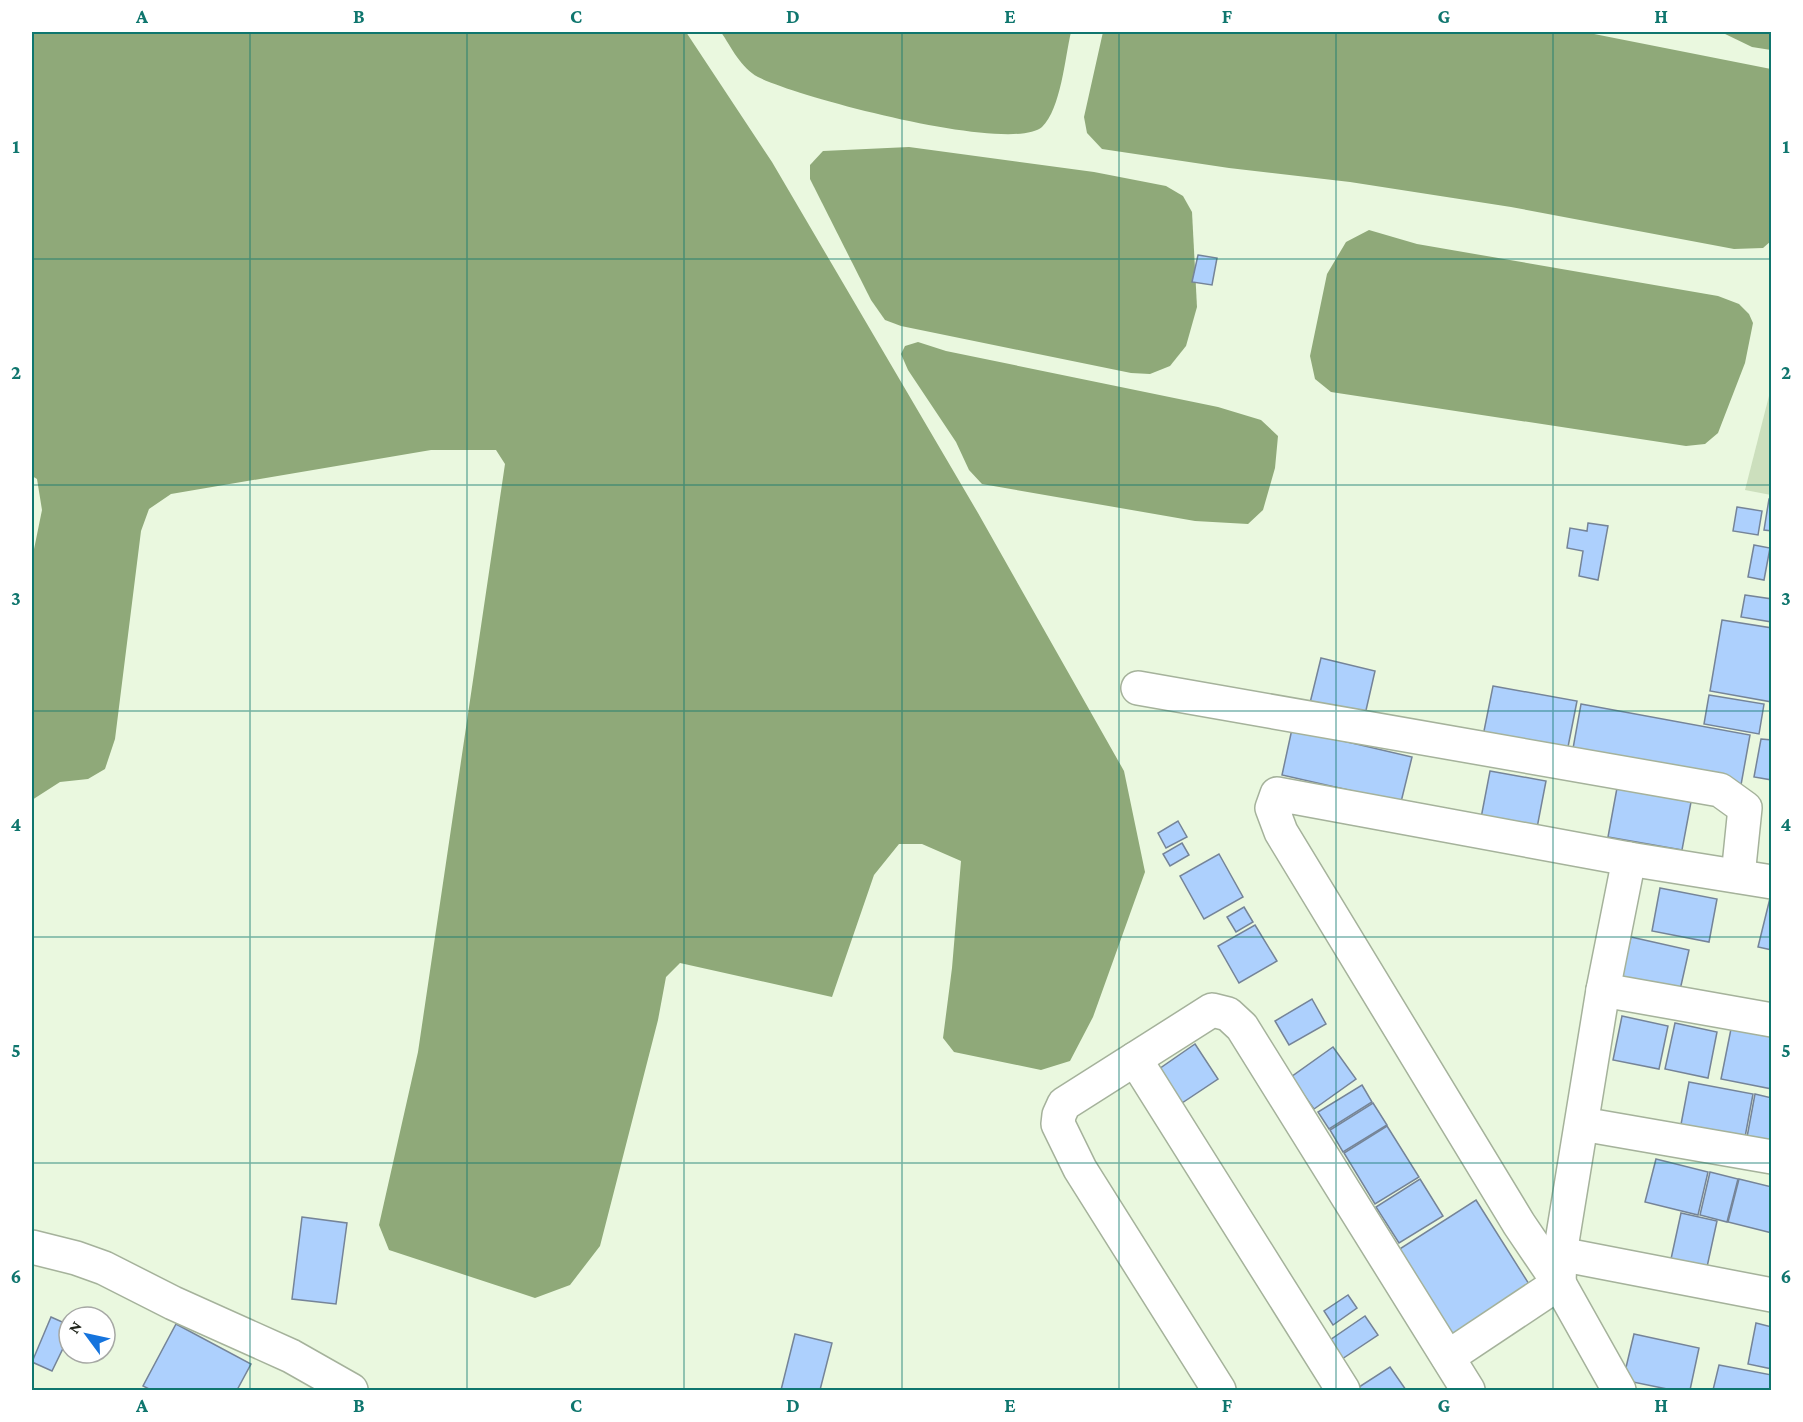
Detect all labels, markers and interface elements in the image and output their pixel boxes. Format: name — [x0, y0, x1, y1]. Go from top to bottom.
text: A — [135, 5, 149, 27]
text: B — [353, 5, 365, 27]
text: C — [570, 5, 582, 27]
text: D — [786, 5, 800, 27]
text: E — [1004, 5, 1016, 27]
text: F — [1222, 5, 1233, 27]
text: G — [1438, 5, 1451, 27]
text: H — [1654, 5, 1668, 27]
text: 1 — [12, 135, 20, 157]
text: 1 — [1782, 135, 1790, 157]
text: 2 — [11, 361, 21, 383]
text: 2 — [1781, 361, 1791, 383]
text: 3 — [11, 587, 21, 609]
text: 3 — [1781, 587, 1791, 609]
text: 4 — [11, 813, 22, 835]
text: 4 — [1781, 813, 1792, 835]
text: 5 — [11, 1039, 21, 1061]
text: 5 — [1781, 1039, 1791, 1061]
text: 6 — [11, 1265, 21, 1287]
text: 6 — [1781, 1265, 1791, 1287]
north arrow — [57, 1305, 117, 1365]
text: N — [65, 1318, 85, 1336]
text: A — [135, 1394, 149, 1416]
text: B — [353, 1394, 365, 1416]
text: C — [570, 1394, 582, 1416]
text: D — [786, 1394, 800, 1416]
text: E — [1004, 1394, 1016, 1416]
text: F — [1222, 1394, 1233, 1416]
text: G — [1438, 1394, 1451, 1416]
text: H — [1654, 1394, 1668, 1416]

